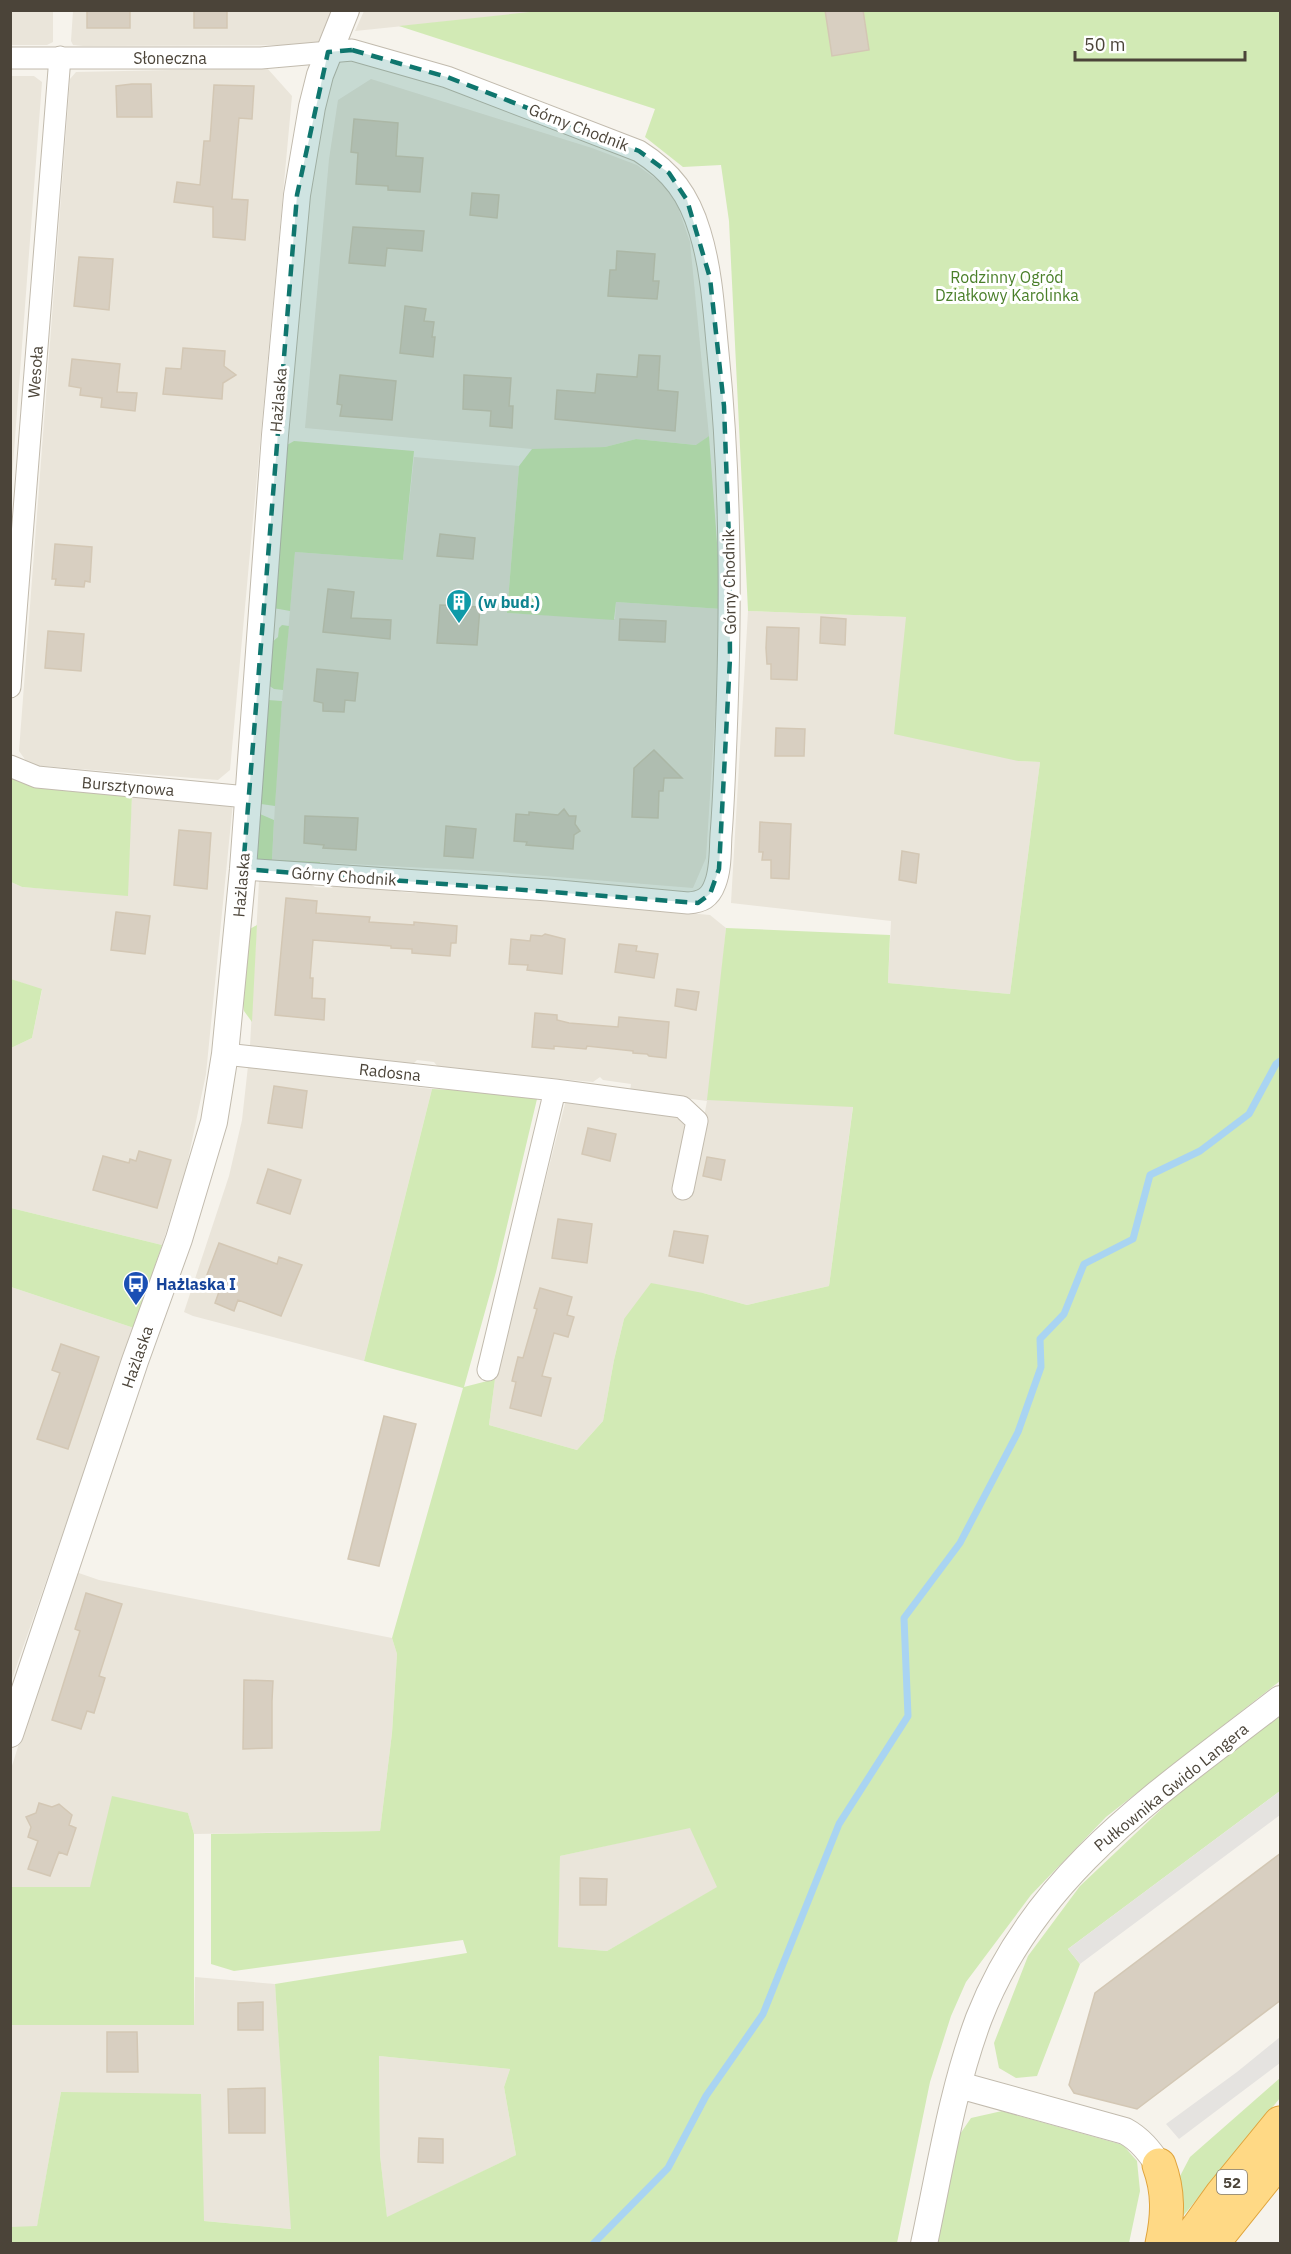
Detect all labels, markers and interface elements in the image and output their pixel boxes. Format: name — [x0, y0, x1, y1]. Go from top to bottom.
scale bar — [1075, 24, 1244, 62]
text: 50 m — [1084, 33, 1126, 56]
street label: Słoneczna — [133, 48, 207, 68]
street label: Górny Chodnik — [526, 99, 632, 155]
park label: Rodzinny Ogród Działkowy Karolinka — [935, 267, 1079, 305]
street label: Wesoła — [23, 345, 47, 399]
street label: Hażlaska — [265, 366, 291, 433]
street label: Górny Chodnik — [718, 529, 740, 635]
building icon: (w bud.) — [444, 587, 474, 625]
place label: (w bud.) — [478, 592, 540, 612]
street label: Bursztynowa — [81, 772, 176, 800]
street label: Hażlaska — [228, 851, 254, 918]
street label: Górny Chodnik — [291, 862, 398, 890]
street label: Radosna — [358, 1059, 422, 1085]
bus stop icon: Hażlaska I — [121, 1269, 151, 1307]
place label: Hażlaska I — [156, 1274, 236, 1294]
street label: Hażlaska — [117, 1323, 157, 1391]
street label: Pułkownika Gwido Langera — [1090, 1718, 1253, 1855]
road number: 52 — [1217, 2170, 1247, 2194]

